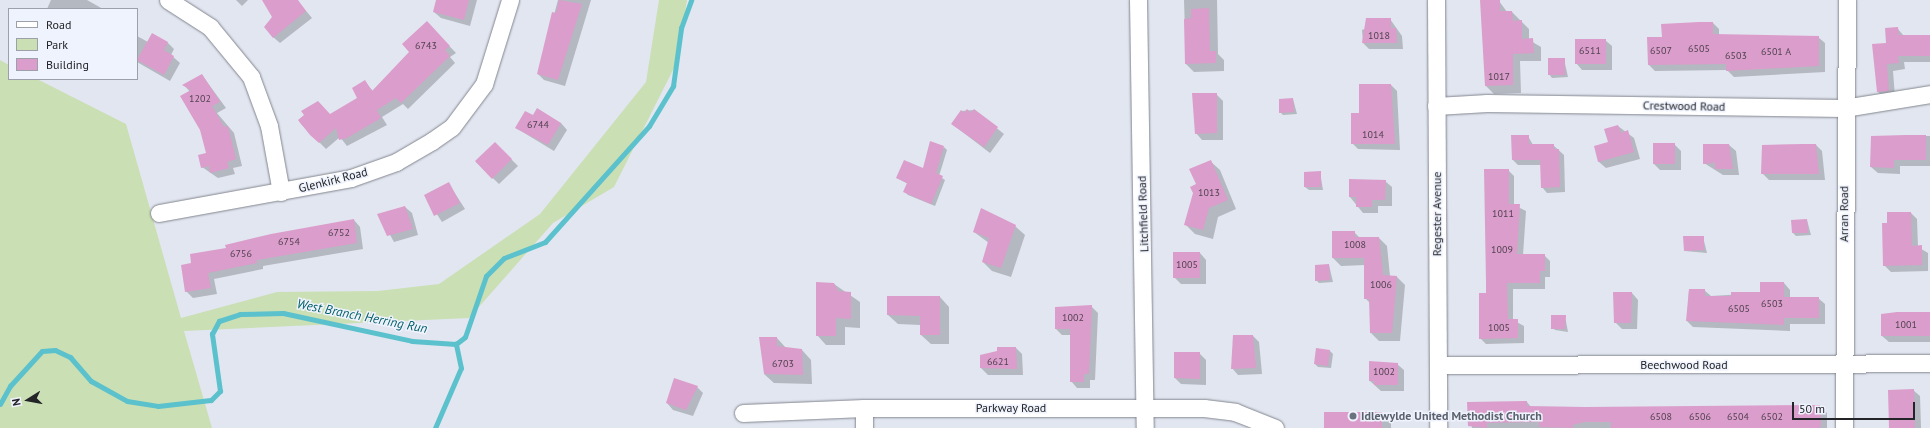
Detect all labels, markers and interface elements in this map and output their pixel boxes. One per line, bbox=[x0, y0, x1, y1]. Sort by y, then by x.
legend bbox=[8, 8, 138, 80]
text: Road bbox=[46, 17, 71, 32]
house number: 1018 bbox=[1368, 30, 1390, 42]
text: Park bbox=[46, 37, 68, 52]
house number: 6743 bbox=[415, 40, 437, 52]
house number: 6505 bbox=[1688, 43, 1710, 55]
house number: 6511 bbox=[1579, 45, 1601, 57]
house number: 6507 bbox=[1650, 45, 1672, 57]
house number: 6501 A bbox=[1761, 46, 1791, 58]
house number: 6503 bbox=[1725, 50, 1747, 62]
text: Building bbox=[46, 57, 89, 72]
house number: 1017 bbox=[1488, 71, 1510, 83]
house number: 1202 bbox=[189, 93, 211, 105]
street label: Crestwood Road bbox=[1643, 98, 1725, 114]
house number: 6744 bbox=[527, 119, 549, 131]
house number: 1014 bbox=[1362, 129, 1384, 141]
street label: Glenkirk Road bbox=[297, 164, 369, 196]
street label: Regester Avenue bbox=[1430, 172, 1444, 256]
street label: Litchfield Road bbox=[1134, 176, 1152, 252]
street label: Arran Road bbox=[1837, 186, 1851, 242]
house number: 1013 bbox=[1198, 187, 1220, 199]
house number: 1011 bbox=[1492, 208, 1514, 220]
house number: 6752 bbox=[328, 227, 350, 239]
house number: 6754 bbox=[278, 236, 300, 248]
house number: 1008 bbox=[1344, 239, 1366, 251]
house number: 1009 bbox=[1491, 244, 1513, 256]
house number: 6756 bbox=[230, 248, 252, 260]
house number: 1005 bbox=[1176, 259, 1198, 271]
house number: 1006 bbox=[1370, 279, 1392, 291]
water label: West Branch Herring Run bbox=[295, 297, 429, 337]
house number: 6503 bbox=[1761, 298, 1783, 310]
house number: 6505 bbox=[1728, 303, 1750, 315]
house number: 1002 bbox=[1062, 312, 1084, 324]
house number: 1001 bbox=[1895, 319, 1917, 331]
house number: 1005 bbox=[1488, 322, 1510, 334]
house number: 6621 bbox=[987, 356, 1009, 368]
house number: 6703 bbox=[772, 358, 794, 370]
street label: Beechwood Road bbox=[1640, 358, 1728, 372]
house number: 1002 bbox=[1373, 366, 1395, 378]
north arrow bbox=[8, 380, 48, 420]
scale bar bbox=[1794, 394, 1917, 420]
text: N bbox=[9, 397, 24, 407]
street label: Parkway Road bbox=[975, 401, 1047, 415]
text: 50 m bbox=[1799, 401, 1825, 416]
place label: Idlewylde United Methodist Church bbox=[1361, 409, 1542, 423]
marker: Idlewylde United Methodist Church bbox=[1348, 411, 1358, 421]
house number: 6508 bbox=[1650, 411, 1672, 423]
house number: 6506 bbox=[1689, 411, 1711, 423]
house number: 6504 bbox=[1727, 411, 1749, 423]
house number: 6502 bbox=[1761, 411, 1783, 423]

